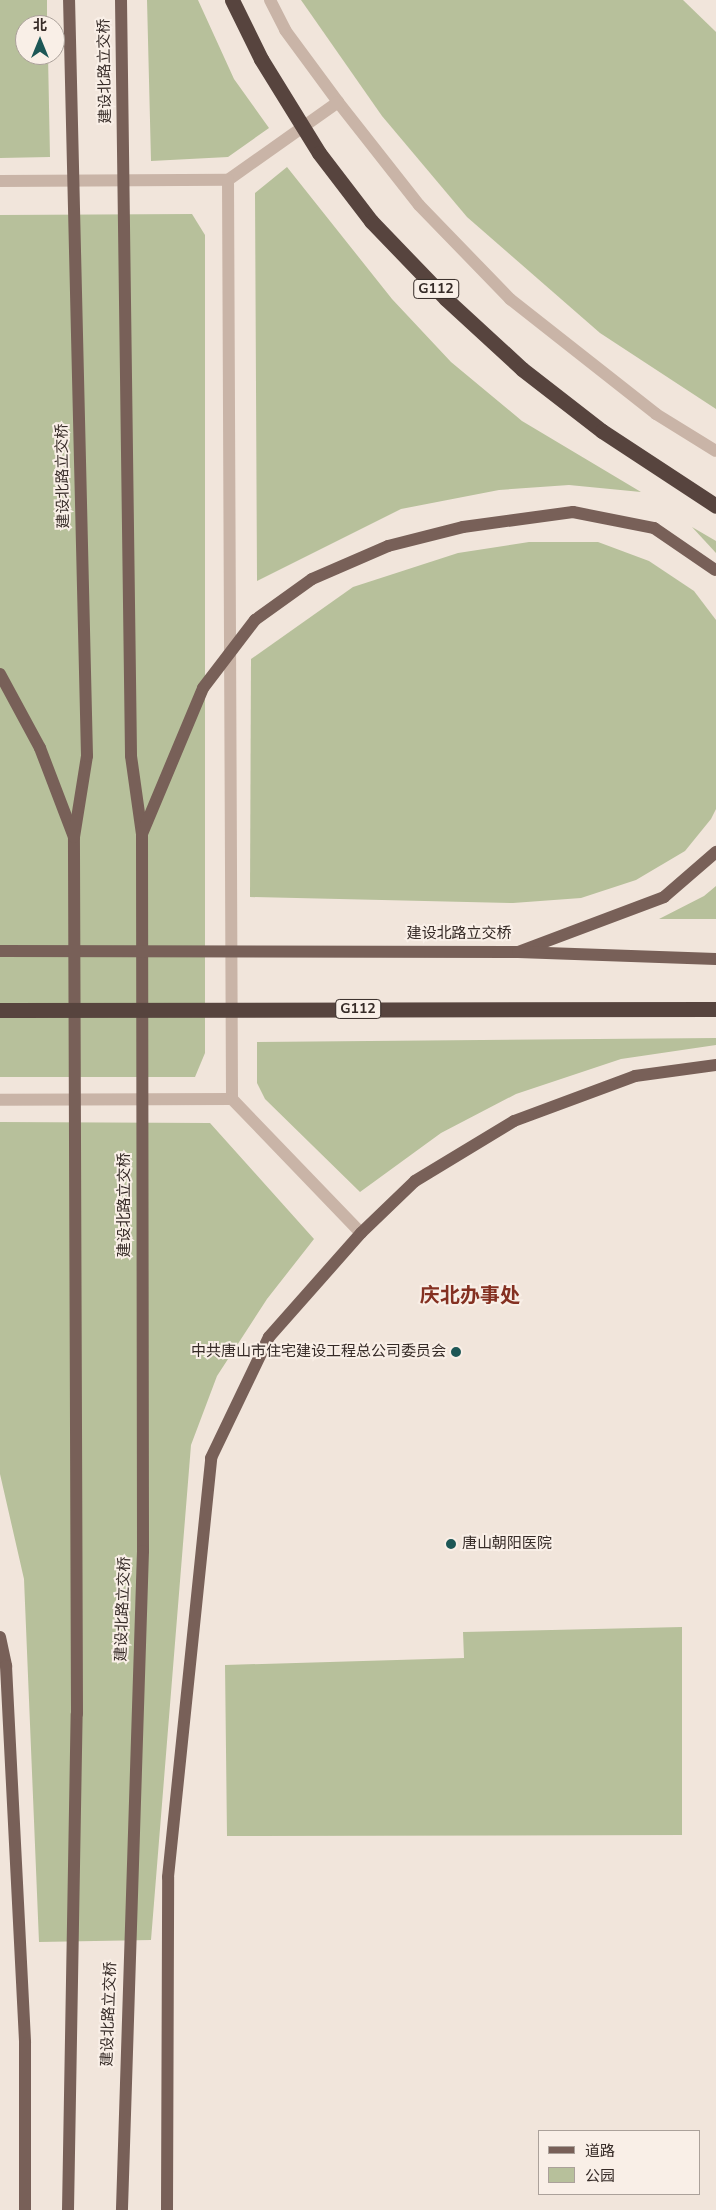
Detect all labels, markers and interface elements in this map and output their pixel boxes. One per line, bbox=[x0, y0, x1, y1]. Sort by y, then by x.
north arrow bbox=[15, 15, 65, 65]
text: 北 bbox=[33, 16, 47, 35]
street label: 建设北路立交桥 bbox=[95, 18, 115, 124]
road number: G112 bbox=[412, 278, 460, 300]
street label: 建设北路立交桥 bbox=[53, 423, 73, 529]
street label: 建设北路立交桥 bbox=[407, 925, 511, 943]
road number: G112 bbox=[334, 998, 382, 1021]
street label: 建设北路立交桥 bbox=[116, 1153, 134, 1257]
district label: 庆北办事处 bbox=[420, 1283, 520, 1307]
place label: 中共唐山市住宅建设工程总公司委员会 bbox=[191, 1343, 446, 1361]
marker: 中共唐山市住宅建设工程总公司委员会 bbox=[450, 1346, 462, 1358]
place label: 唐山朝阳医院 bbox=[462, 1535, 552, 1553]
marker: 唐山朝阳医院 bbox=[444, 1537, 458, 1551]
street label: 建设北路立交桥 bbox=[112, 1556, 134, 1662]
street label: 建设北路立交桥 bbox=[98, 1961, 120, 2067]
legend bbox=[538, 2130, 701, 2195]
text: 道路 bbox=[585, 2141, 615, 2161]
text: 公园 bbox=[585, 2166, 615, 2186]

